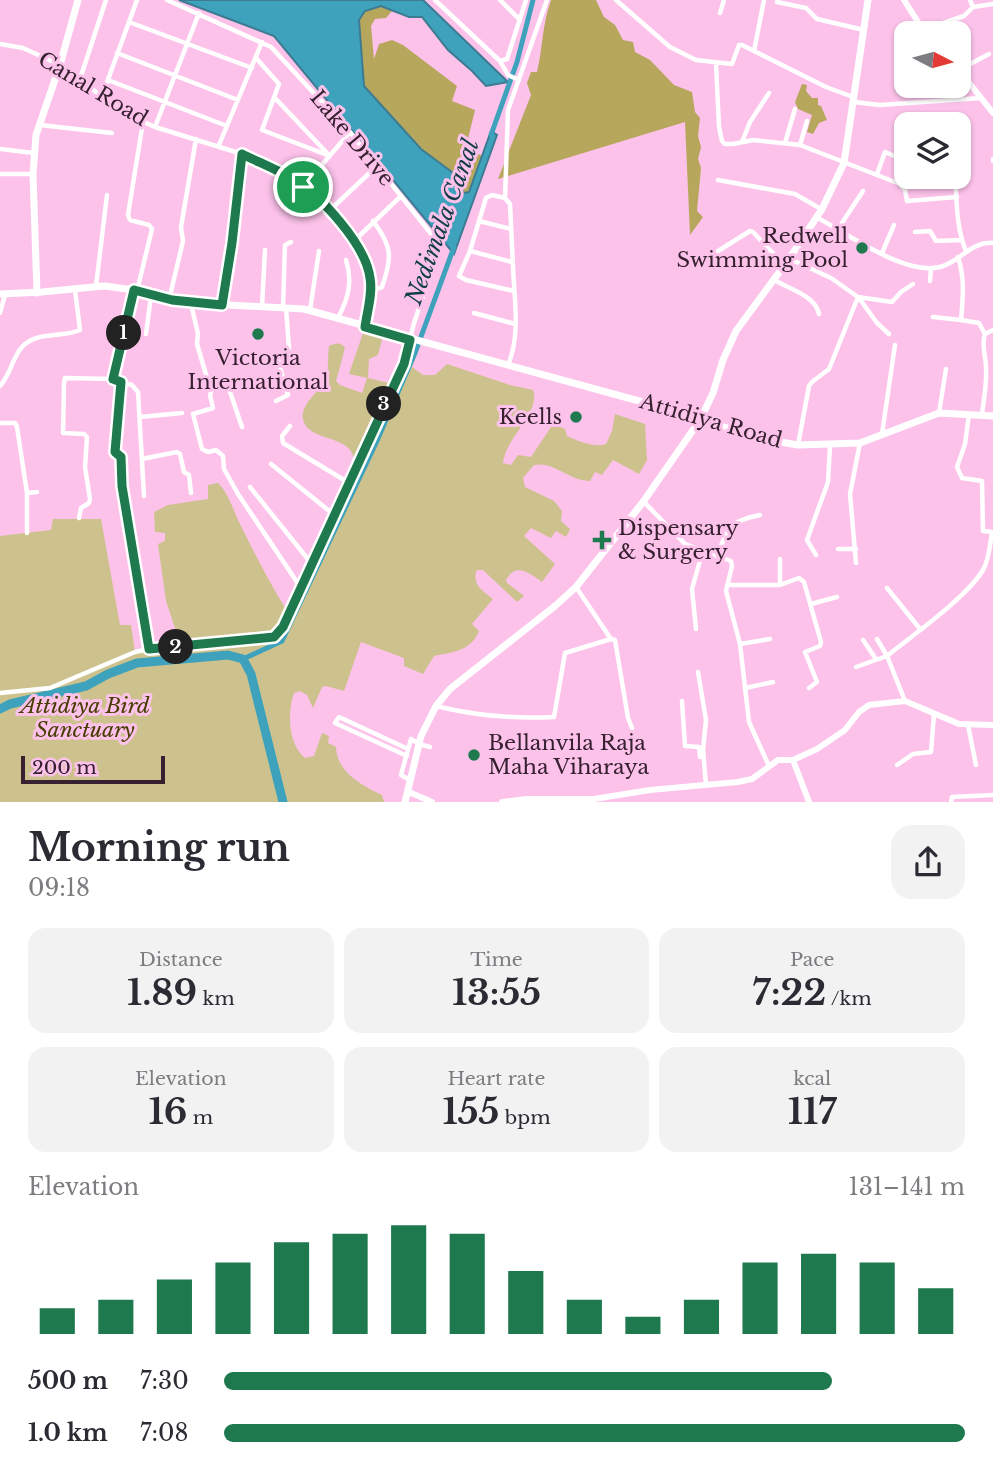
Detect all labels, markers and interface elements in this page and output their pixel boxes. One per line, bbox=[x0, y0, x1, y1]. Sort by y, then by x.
north arrow bbox=[894, 21, 971, 98]
map controls bbox=[894, 21, 971, 189]
street label: Canal Road bbox=[33, 46, 153, 132]
street label: Lake Drive bbox=[304, 85, 400, 191]
button: layers bbox=[894, 112, 971, 189]
water label: Nedimala Canal bbox=[399, 135, 485, 310]
pin bbox=[273, 157, 333, 217]
icon: arrive bbox=[284, 168, 322, 206]
place label: Redwell Swimming Pool bbox=[677, 223, 848, 273]
marker: Redwell Swimming Pool bbox=[854, 240, 870, 256]
pin: 1 bbox=[106, 316, 142, 350]
text: 1 bbox=[119, 321, 128, 344]
marker: Victoria International bbox=[250, 326, 266, 342]
place label: Victoria International bbox=[187, 345, 329, 395]
pin: 3 bbox=[366, 386, 402, 422]
street label: Attidiya Road bbox=[636, 388, 785, 454]
text: 3 bbox=[377, 392, 390, 415]
place label: Keells bbox=[499, 404, 562, 430]
marker: Keells bbox=[568, 409, 584, 425]
place label: Dispensary & Surgery bbox=[618, 515, 739, 565]
marker: Dispensary & Surgery bbox=[592, 530, 612, 550]
pin: 2 bbox=[158, 630, 194, 664]
text: 2 bbox=[169, 635, 182, 658]
park label: Attidiya Bird Sanctuary bbox=[17, 693, 150, 743]
place label: Bellanvila Raja Maha Viharaya bbox=[488, 730, 649, 780]
marker: Bellanvila Raja Maha Viharaya bbox=[466, 747, 482, 763]
scale bar bbox=[21, 753, 164, 785]
text: 200 m bbox=[32, 756, 97, 779]
text: Morning run bbox=[28, 824, 290, 871]
button: share bbox=[891, 825, 965, 899]
text: 09:18 bbox=[28, 874, 90, 902]
text: Distance bbox=[139, 948, 223, 971]
text: Time bbox=[470, 948, 523, 971]
text: Pace bbox=[790, 948, 834, 971]
text: 1.89 bbox=[127, 971, 197, 1014]
text: 13:55 bbox=[452, 971, 541, 1014]
text: 7:22 bbox=[753, 971, 826, 1014]
text: km bbox=[197, 987, 235, 1010]
text: /km bbox=[826, 987, 872, 1010]
text: Elevation bbox=[135, 1067, 227, 1090]
text: Heart rate bbox=[448, 1067, 545, 1090]
text: kcal bbox=[793, 1067, 831, 1090]
text: 16 bbox=[148, 1090, 187, 1133]
text: 155 bbox=[442, 1090, 499, 1133]
text: 117 bbox=[788, 1090, 836, 1133]
text: m bbox=[187, 1106, 213, 1129]
text: bpm bbox=[499, 1106, 551, 1129]
text: Elevation bbox=[28, 1173, 139, 1201]
text: 131–141 m bbox=[848, 1173, 965, 1201]
text: 500 m bbox=[28, 1367, 108, 1395]
text: 7:30 bbox=[140, 1367, 189, 1395]
text: 1.0 km bbox=[28, 1419, 108, 1447]
text: 7:08 bbox=[140, 1419, 188, 1447]

